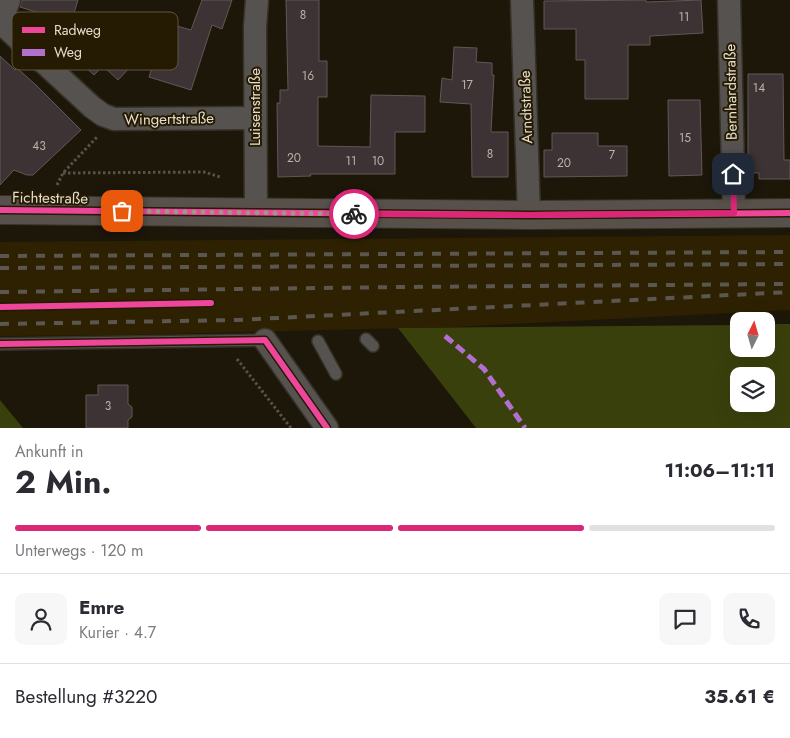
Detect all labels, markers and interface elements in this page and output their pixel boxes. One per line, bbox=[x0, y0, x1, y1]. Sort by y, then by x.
house number: 8 bbox=[300, 6, 306, 24]
house number: 11 bbox=[679, 8, 689, 26]
legend bbox=[12, 12, 178, 70]
text: Radweg bbox=[54, 20, 101, 40]
text: Weg bbox=[54, 42, 82, 62]
street label: Bernhardstraße bbox=[719, 43, 743, 140]
house number: 16 bbox=[302, 67, 314, 85]
street label: Luisenstraße bbox=[244, 68, 266, 146]
street label: Arndtstraße bbox=[514, 70, 538, 144]
house number: 17 bbox=[461, 76, 474, 94]
house number: 14 bbox=[753, 79, 765, 97]
street label: Wingertstraße bbox=[124, 107, 214, 131]
house number: 15 bbox=[679, 129, 691, 147]
house number: 43 bbox=[32, 137, 46, 155]
house number: 8 bbox=[487, 145, 493, 163]
house number: 7 bbox=[609, 146, 616, 164]
house number: 20 bbox=[287, 149, 301, 167]
house number: 11 bbox=[346, 152, 356, 170]
house number: 10 bbox=[372, 152, 384, 170]
pin bbox=[712, 153, 754, 195]
house number: 20 bbox=[557, 154, 571, 172]
icon: home bbox=[719, 160, 747, 188]
street label: Fichtestraße bbox=[12, 186, 88, 210]
courier bbox=[329, 189, 379, 239]
pin bbox=[101, 190, 143, 232]
icon: bag bbox=[108, 197, 136, 225]
icon: bike bbox=[340, 200, 368, 228]
north arrow bbox=[730, 312, 775, 358]
map controls bbox=[730, 312, 775, 412]
button: layers bbox=[730, 367, 775, 412]
house number: 3 bbox=[105, 397, 112, 415]
text: Ankunft in bbox=[15, 440, 83, 463]
text: 11:06–11:11 bbox=[665, 457, 775, 484]
text: 2 Min. bbox=[15, 459, 112, 505]
text: Unterwegs · 120 m bbox=[15, 539, 144, 562]
button: person bbox=[15, 593, 67, 645]
button: chat bbox=[659, 593, 711, 645]
button: phone bbox=[723, 593, 775, 645]
text: Emre bbox=[79, 594, 124, 621]
text: Kurier · 4.7 bbox=[79, 621, 156, 644]
text: Bestellung #3220 bbox=[15, 683, 158, 710]
text: 35.61 € bbox=[704, 683, 775, 710]

